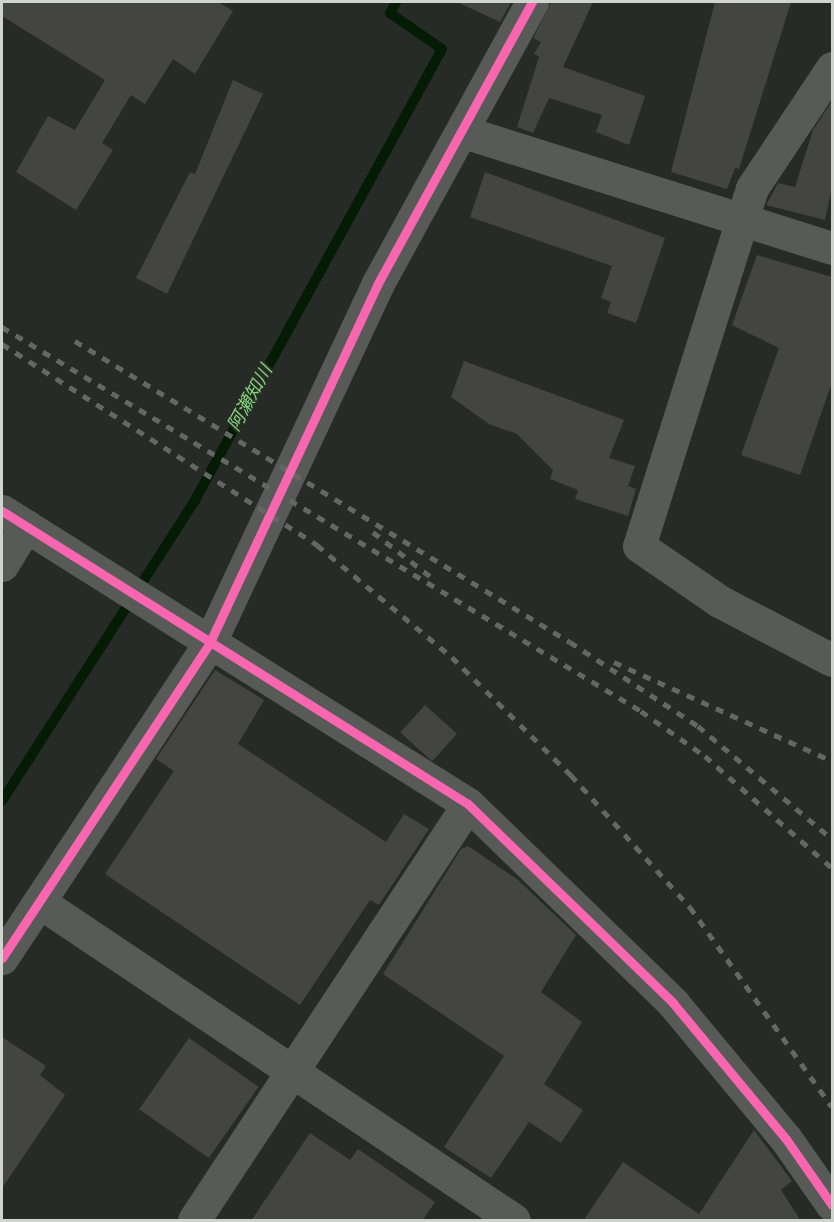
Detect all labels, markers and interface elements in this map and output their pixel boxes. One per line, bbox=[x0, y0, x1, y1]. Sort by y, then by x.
water label: 阿瀬知川 bbox=[223, 361, 277, 435]

